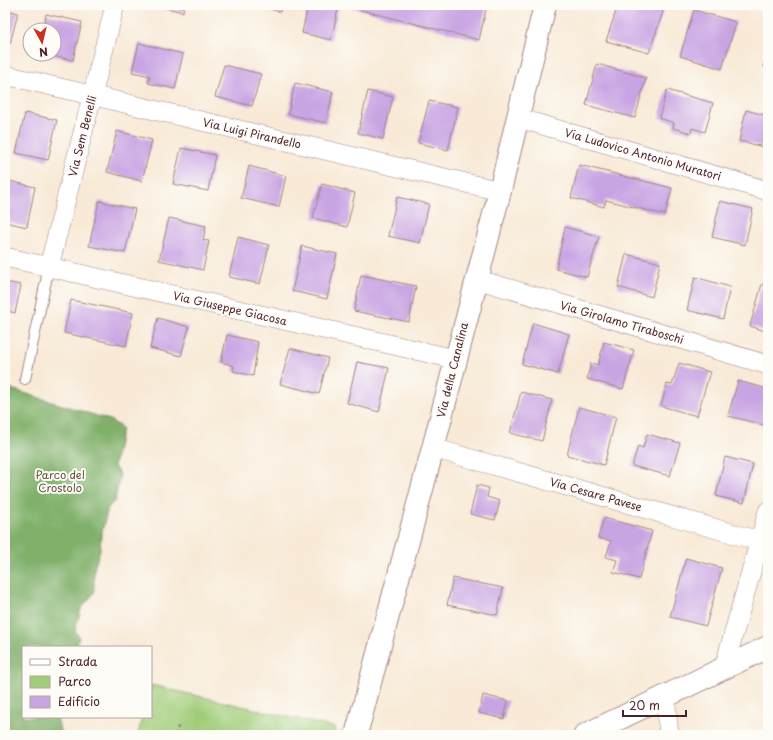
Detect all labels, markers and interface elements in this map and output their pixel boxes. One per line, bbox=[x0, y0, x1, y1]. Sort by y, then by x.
north arrow bbox=[22, 22, 62, 62]
text: N bbox=[38, 43, 49, 61]
street label: Via Sem Benelli bbox=[64, 94, 100, 178]
street label: Via Luigi Pirandello bbox=[201, 113, 303, 153]
street label: Via Ludovico Antonio Muratori bbox=[563, 123, 723, 185]
street label: Via Giuseppe Giacosa bbox=[171, 287, 289, 329]
street label: Via Girolamo Tiraboschi bbox=[558, 296, 686, 348]
street label: Via della Canalina bbox=[432, 320, 472, 420]
park label: Parco del Crostolo bbox=[35, 466, 85, 496]
street label: Via Cesare Pavese bbox=[548, 473, 644, 515]
legend bbox=[22, 646, 152, 718]
text: Strada bbox=[58, 652, 98, 670]
text: Parco bbox=[58, 672, 92, 690]
text: Edificio bbox=[58, 692, 100, 710]
scale bar bbox=[623, 692, 686, 718]
text: 20 m bbox=[629, 696, 660, 714]

